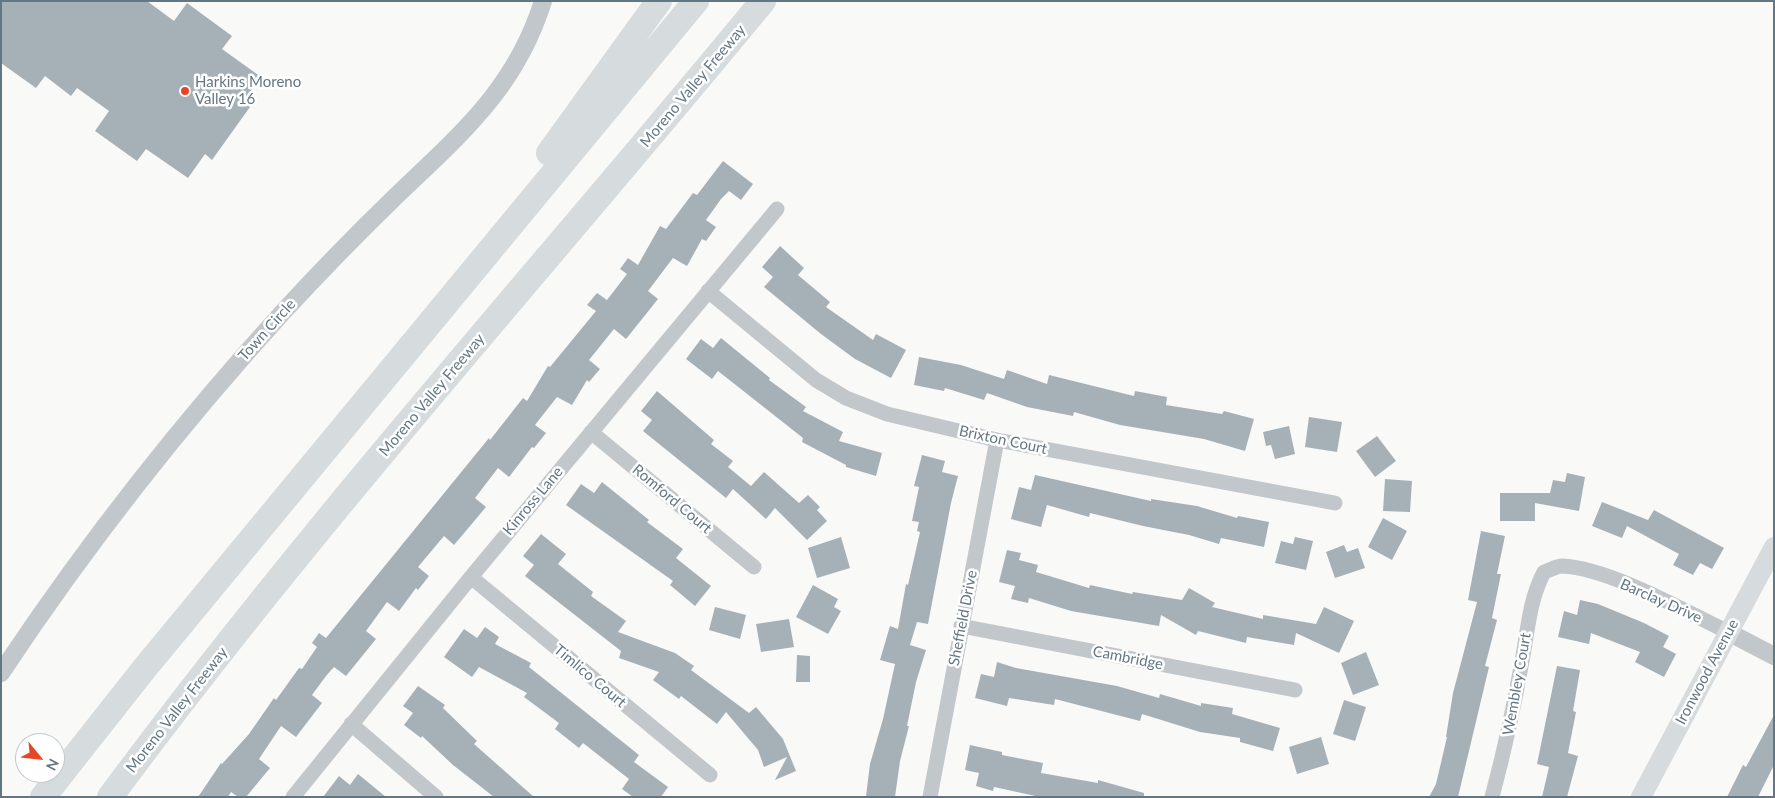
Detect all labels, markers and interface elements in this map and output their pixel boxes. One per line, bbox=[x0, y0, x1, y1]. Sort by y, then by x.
street label: Moreno Valley Freeway bbox=[637, 21, 749, 151]
place label: Harkins Moreno Valley 16 bbox=[195, 73, 301, 108]
marker: Harkins Moreno Valley 16 bbox=[179, 85, 191, 97]
street label: Town Circle bbox=[235, 295, 299, 365]
street label: Moreno Valley Freeway bbox=[376, 330, 488, 460]
street label: Brixton Court bbox=[957, 422, 1049, 458]
street label: Romford Court bbox=[629, 461, 715, 537]
street label: Kinross Lane bbox=[499, 463, 567, 539]
street label: Sheffield Drive bbox=[945, 569, 981, 667]
street label: Barclay Drive bbox=[1617, 575, 1705, 627]
street label: Ironwood Avenue bbox=[1672, 616, 1742, 728]
street label: Wembley Court bbox=[1499, 631, 1535, 737]
street label: Timlico Court bbox=[550, 641, 630, 711]
street label: Cambridge bbox=[1091, 642, 1165, 674]
street label: Moreno Valley Freeway bbox=[122, 644, 232, 776]
north arrow bbox=[15, 733, 65, 783]
text: N bbox=[43, 756, 63, 774]

